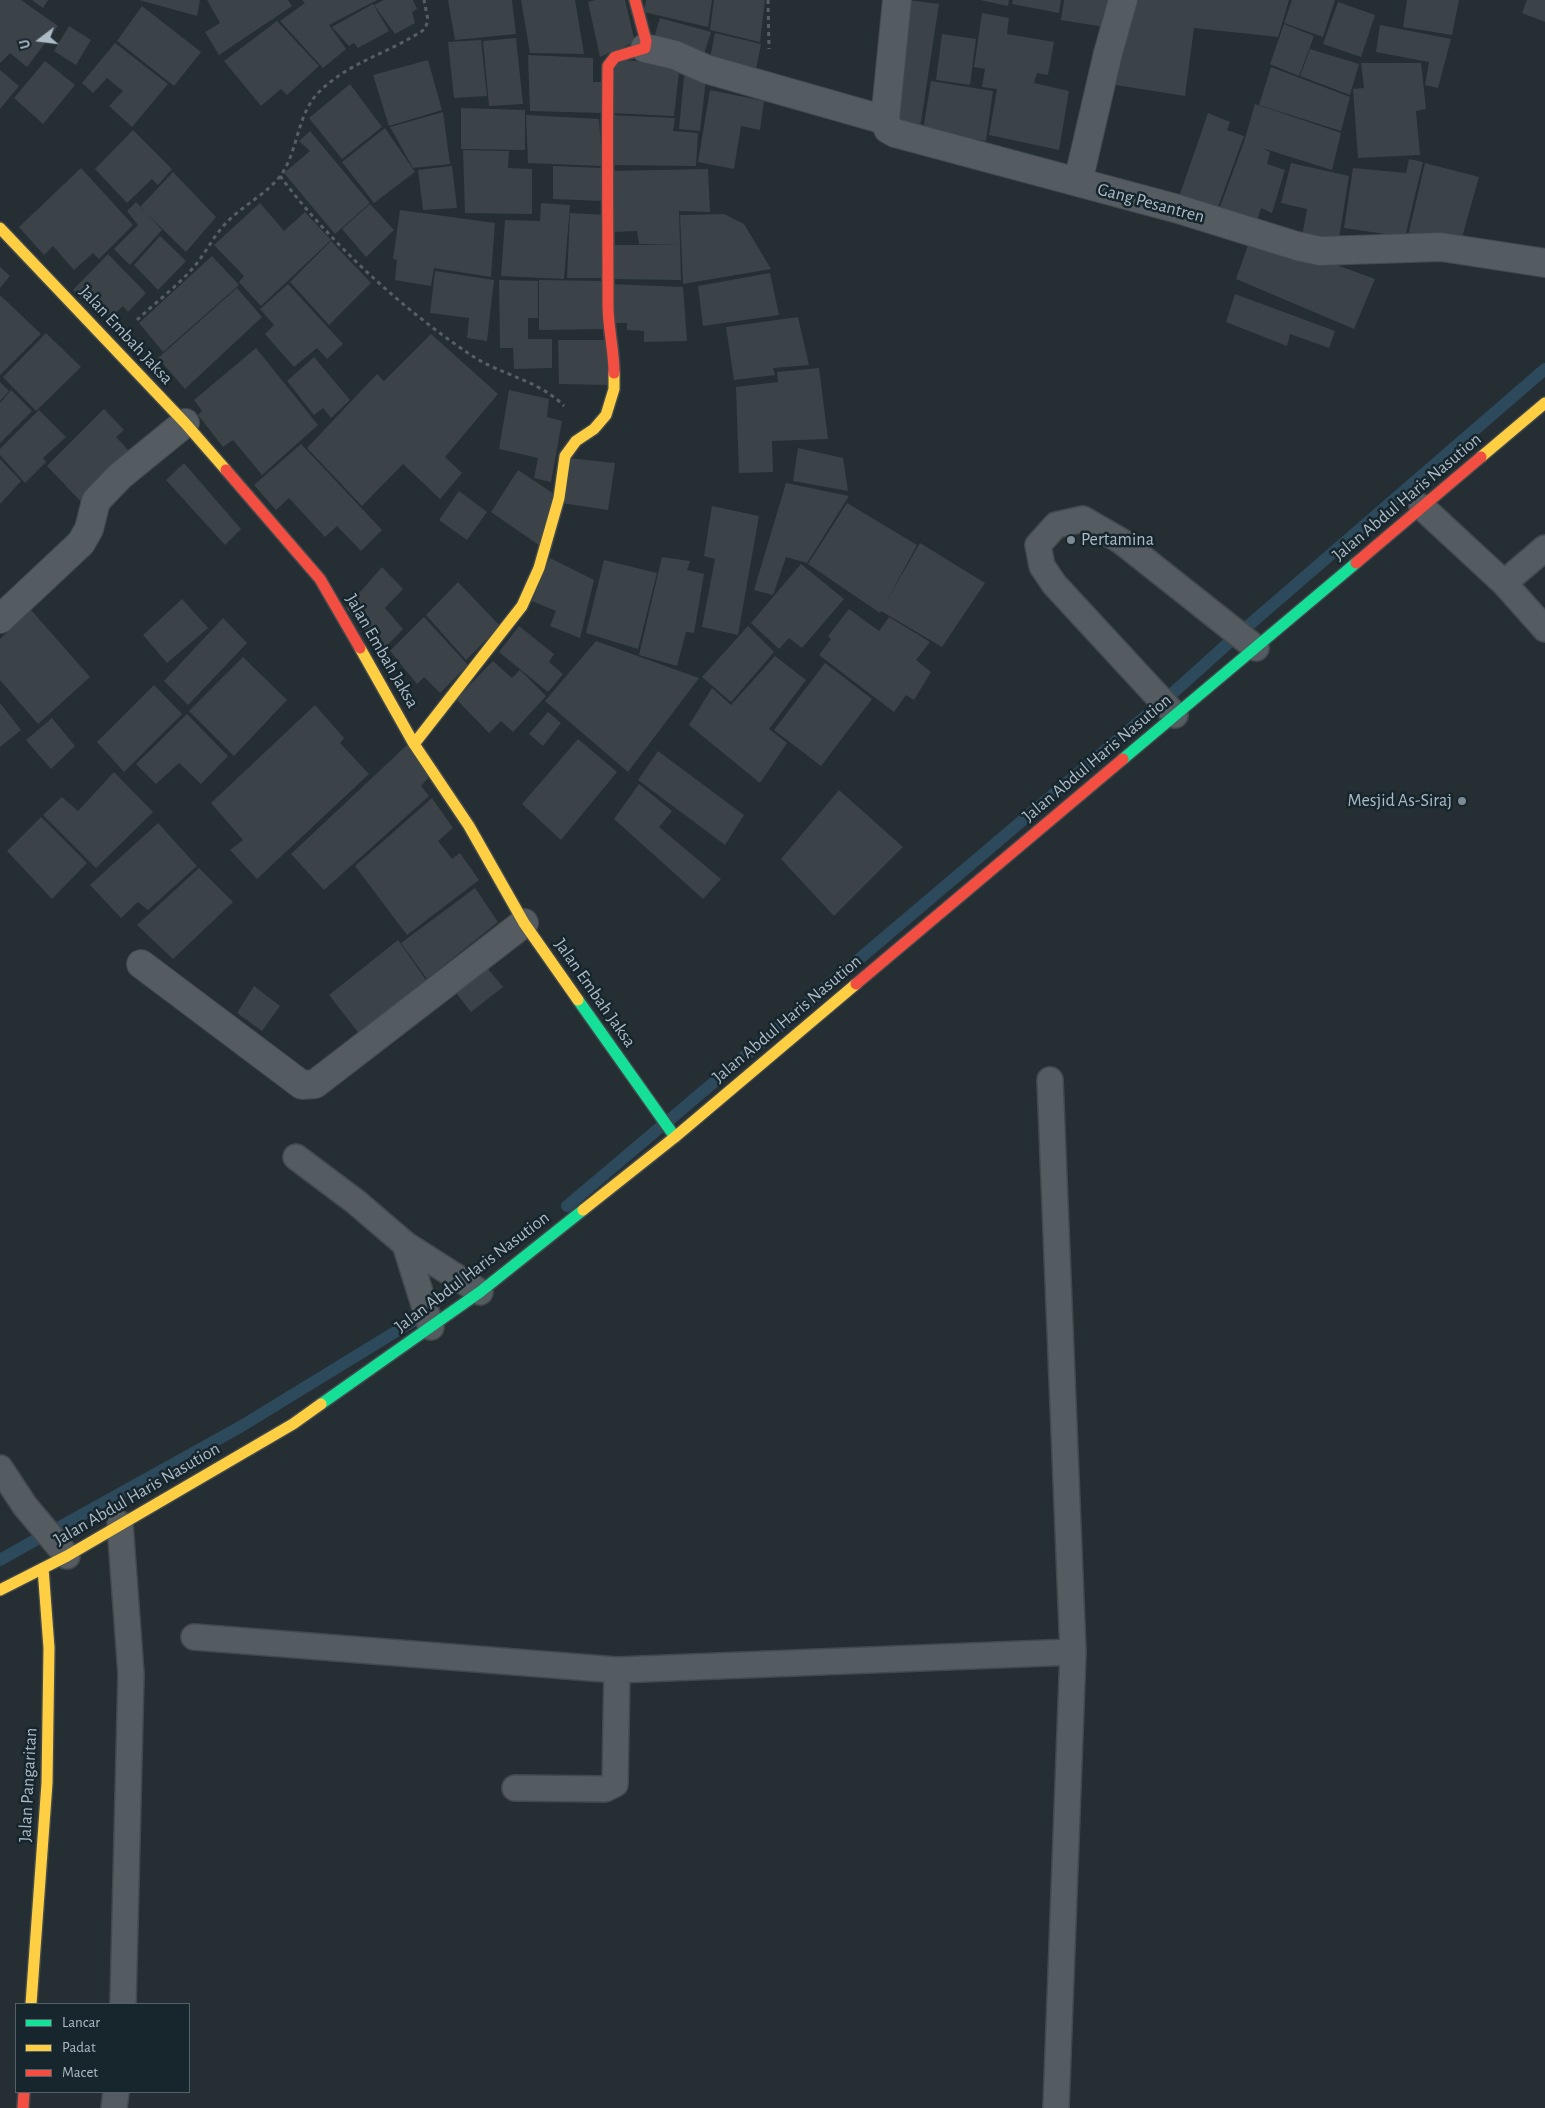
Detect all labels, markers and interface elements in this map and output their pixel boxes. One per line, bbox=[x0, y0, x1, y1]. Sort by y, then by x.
north arrow bbox=[15, 15, 65, 65]
text: U bbox=[18, 38, 33, 50]
street label: Gang Pesantren bbox=[1095, 178, 1207, 228]
street label: Jalan Embah Jaksa bbox=[74, 281, 178, 389]
street label: Jalan Abdul Haris Nasution bbox=[1328, 428, 1486, 566]
place label: Pertamina bbox=[1081, 529, 1154, 551]
marker: Pertamina bbox=[1065, 534, 1077, 546]
street label: Jalan Embah Jaksa bbox=[341, 590, 423, 712]
street label: Jalan Abdul Haris Nasution bbox=[1018, 689, 1176, 827]
place label: Mesjid As-Siraj bbox=[1348, 790, 1452, 812]
marker: Mesjid As-Siraj bbox=[1456, 795, 1468, 807]
street label: Jalan Embah Jaksa bbox=[549, 934, 641, 1052]
street label: Jalan Abdul Haris Nasution bbox=[708, 950, 866, 1088]
street label: Jalan Abdul Haris Nasution bbox=[390, 1207, 554, 1337]
street label: Jalan Abdul Haris Nasution bbox=[50, 1438, 224, 1550]
street label: Jalan Pangaritan bbox=[14, 1727, 42, 1843]
legend bbox=[15, 2003, 190, 2093]
text: Lancar bbox=[62, 2015, 100, 2030]
text: Padat bbox=[62, 2040, 96, 2055]
text: Macet bbox=[62, 2065, 98, 2080]

